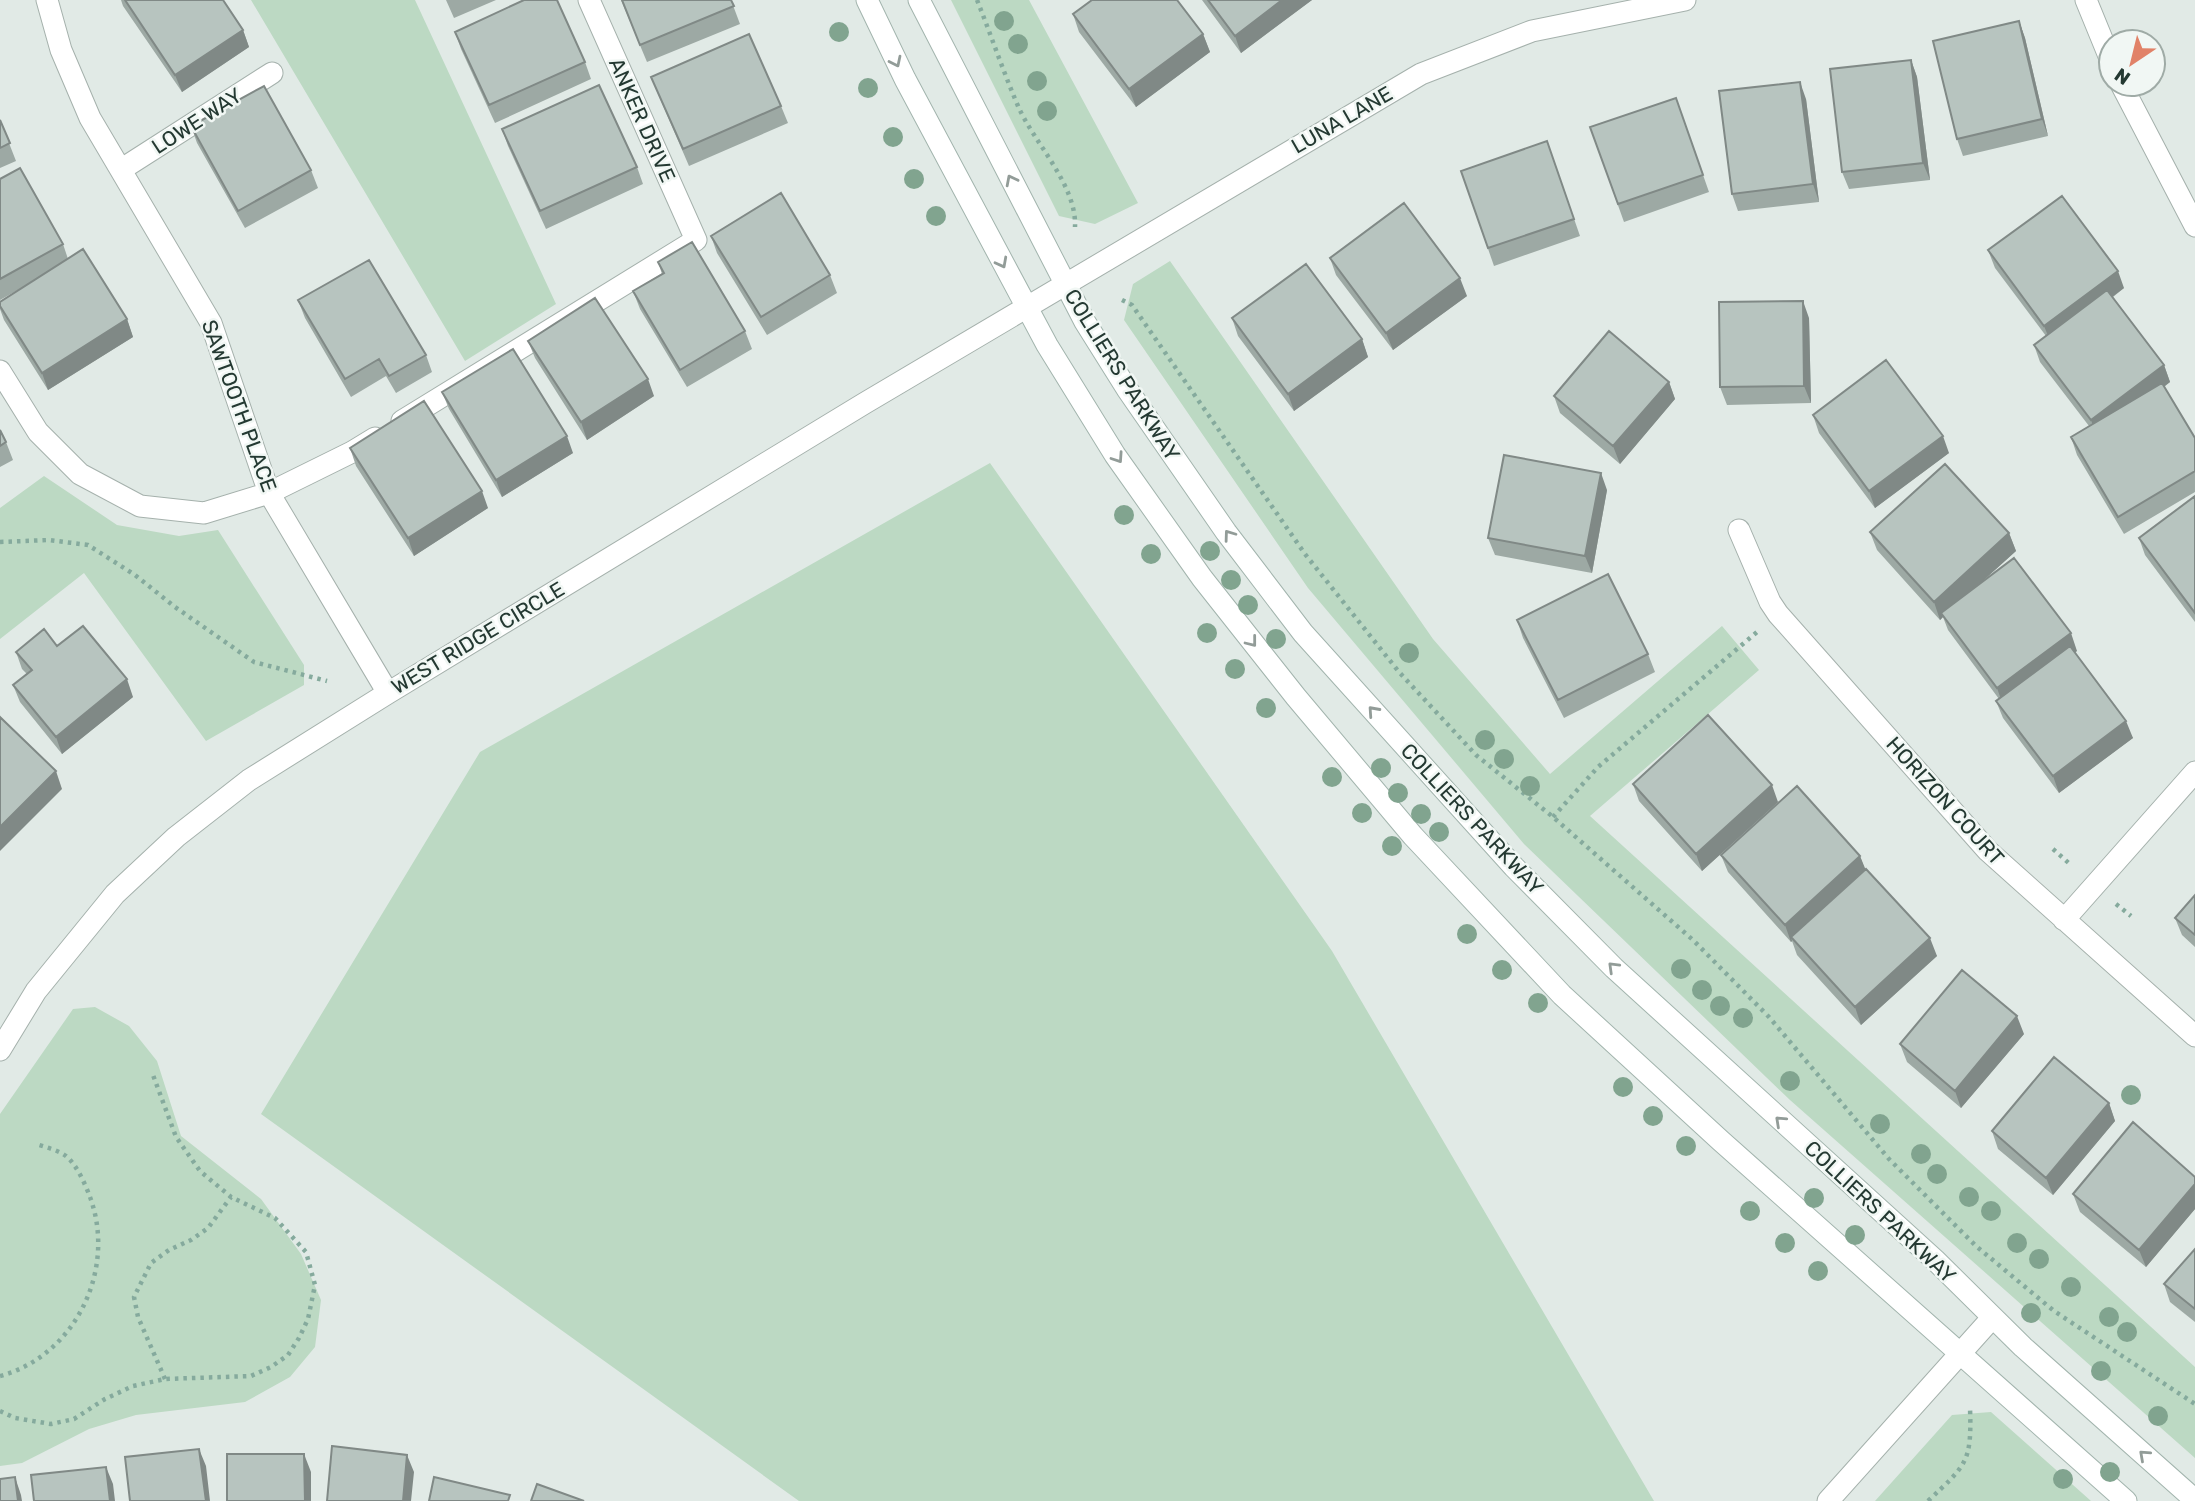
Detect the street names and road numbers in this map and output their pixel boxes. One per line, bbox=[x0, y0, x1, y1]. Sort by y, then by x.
street label: ANKER DRIVE bbox=[604, 54, 681, 186]
street label: LUNA LANE bbox=[1287, 81, 1397, 159]
street label: LOWE WAY bbox=[147, 82, 246, 159]
street label: COLLIERS PARKWAY bbox=[1059, 284, 1185, 465]
street label: SAWTOOTH PLACE bbox=[197, 316, 282, 495]
street label: WEST RIDGE CIRCLE bbox=[387, 576, 569, 699]
street label: HORIZON COURT bbox=[1881, 731, 2009, 870]
street label: COLLIERS PARKWAY bbox=[1396, 738, 1549, 900]
street label: COLLIERS PARKWAY bbox=[1799, 1135, 1961, 1288]

